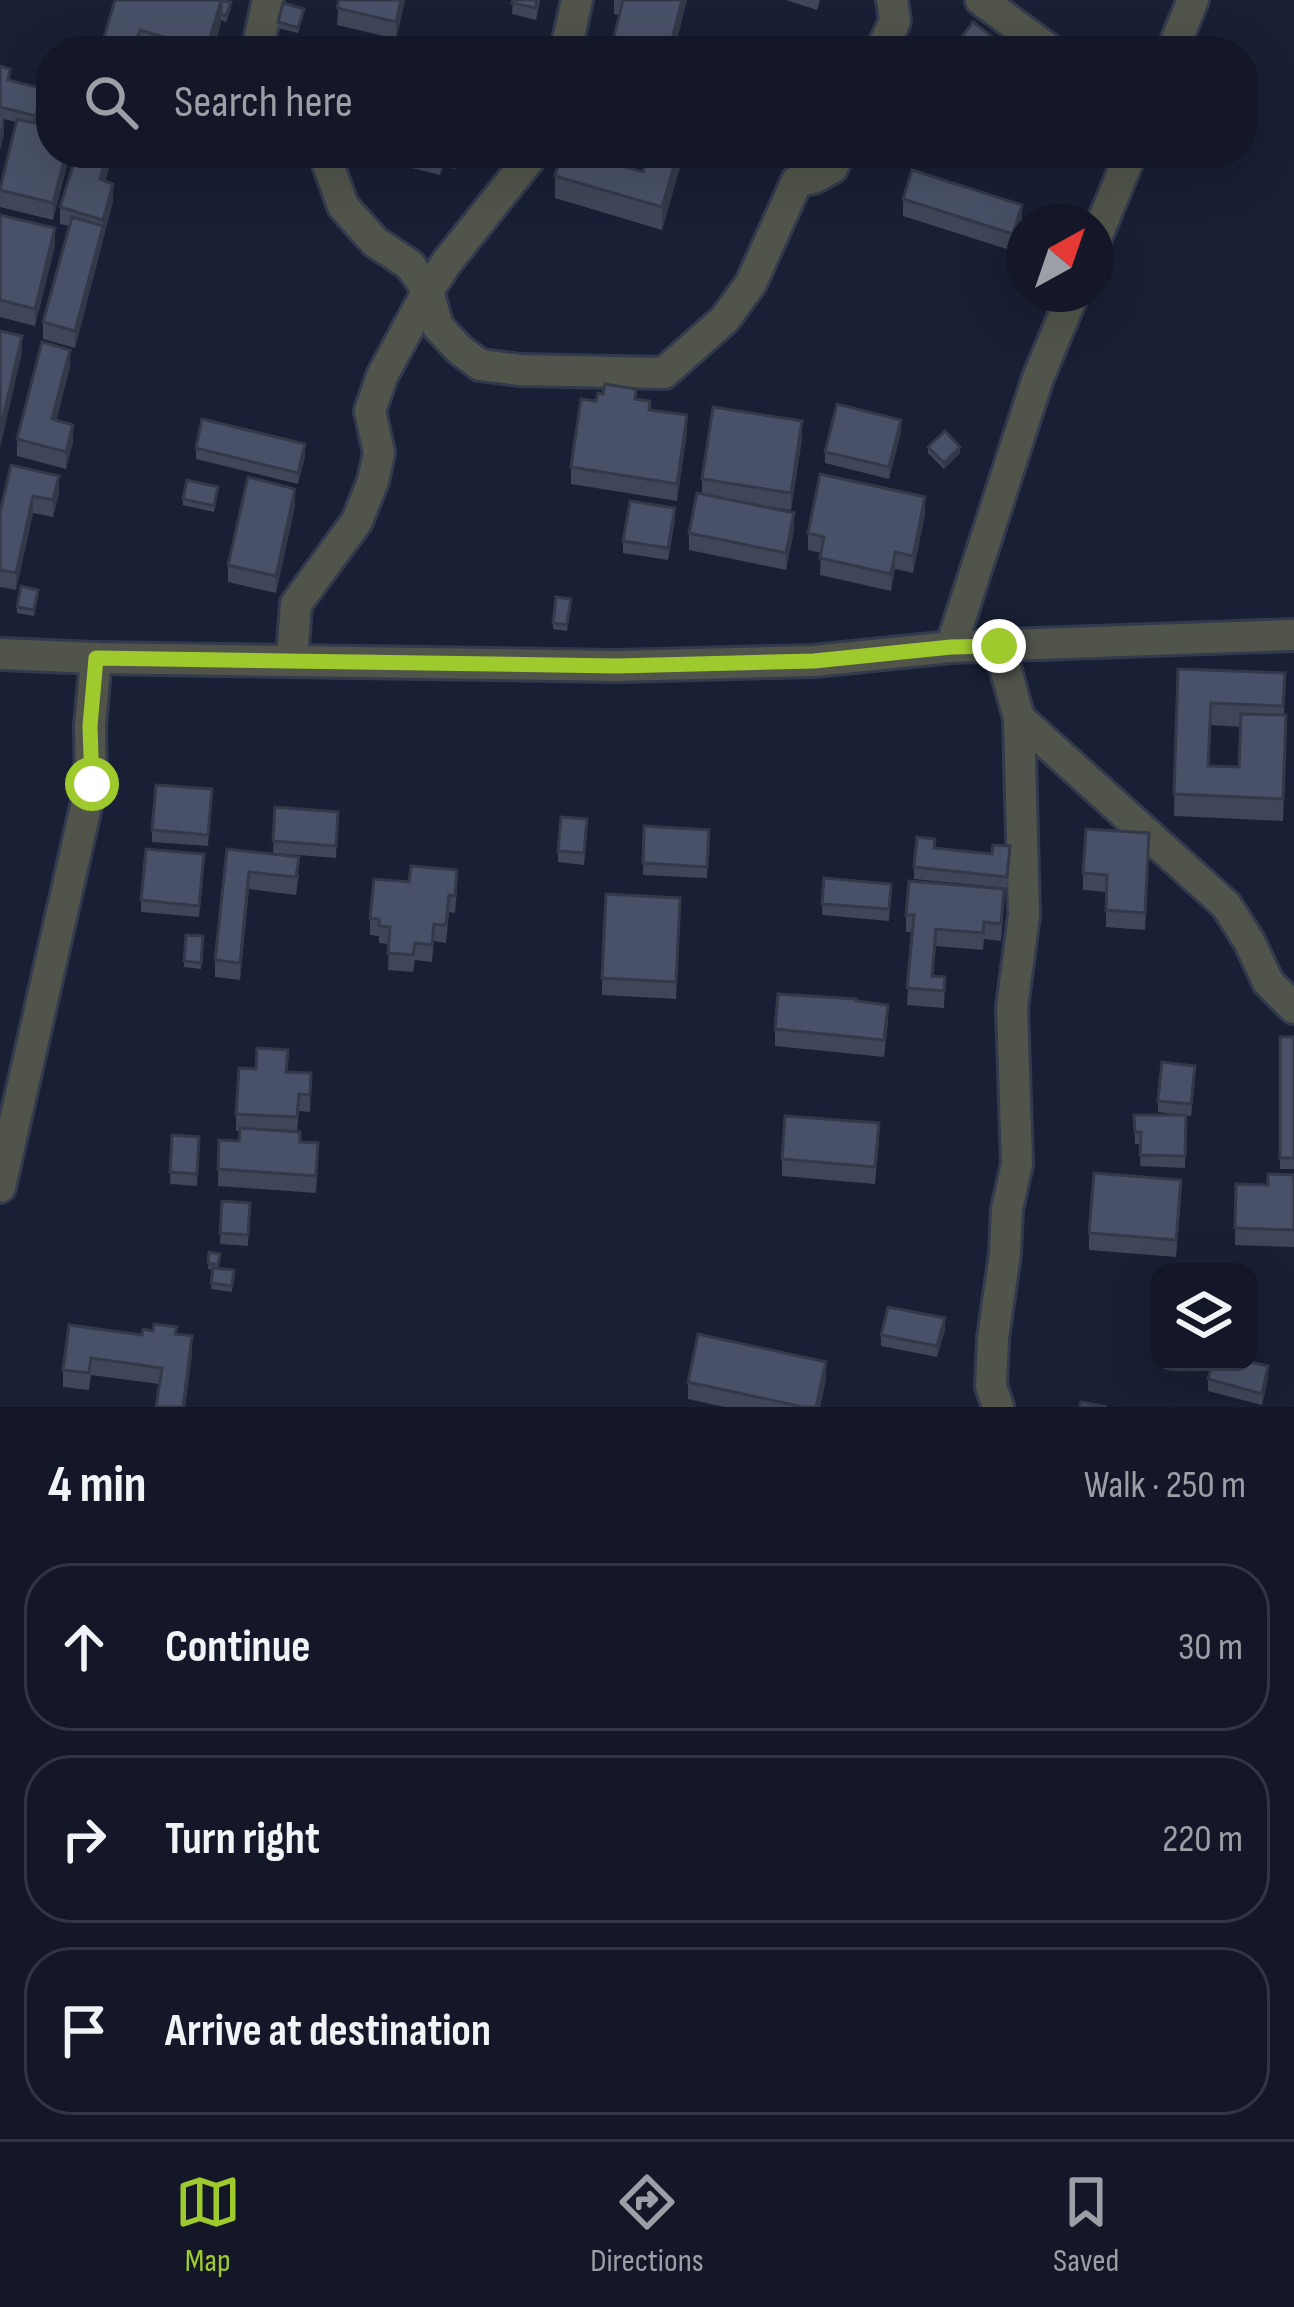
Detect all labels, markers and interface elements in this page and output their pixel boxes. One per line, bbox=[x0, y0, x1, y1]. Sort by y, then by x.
search box bbox=[36, 36, 1258, 168]
icon: search bbox=[78, 69, 144, 135]
text: Search here bbox=[174, 75, 353, 130]
north arrow bbox=[1006, 204, 1114, 312]
route end bbox=[972, 619, 1026, 673]
route start bbox=[65, 757, 119, 811]
map controls bbox=[1150, 1263, 1258, 1371]
button: layers bbox=[1150, 1263, 1258, 1371]
text: 4 min bbox=[48, 1455, 147, 1516]
text: Walk · 250 m bbox=[1084, 1462, 1246, 1509]
icon: ahead bbox=[51, 1614, 117, 1680]
text: Continue bbox=[165, 1620, 311, 1675]
text: 30 m bbox=[1178, 1624, 1243, 1671]
icon: right bbox=[51, 1806, 117, 1872]
text: Turn right bbox=[165, 1812, 320, 1867]
text: 220 m bbox=[1162, 1816, 1243, 1863]
icon: arrive bbox=[51, 1998, 117, 2064]
text: Arrive at destination bbox=[165, 2004, 491, 2059]
tab: Map bbox=[175, 2169, 241, 2281]
tab: Directions bbox=[590, 2169, 704, 2281]
tab: Saved bbox=[1053, 2169, 1119, 2281]

